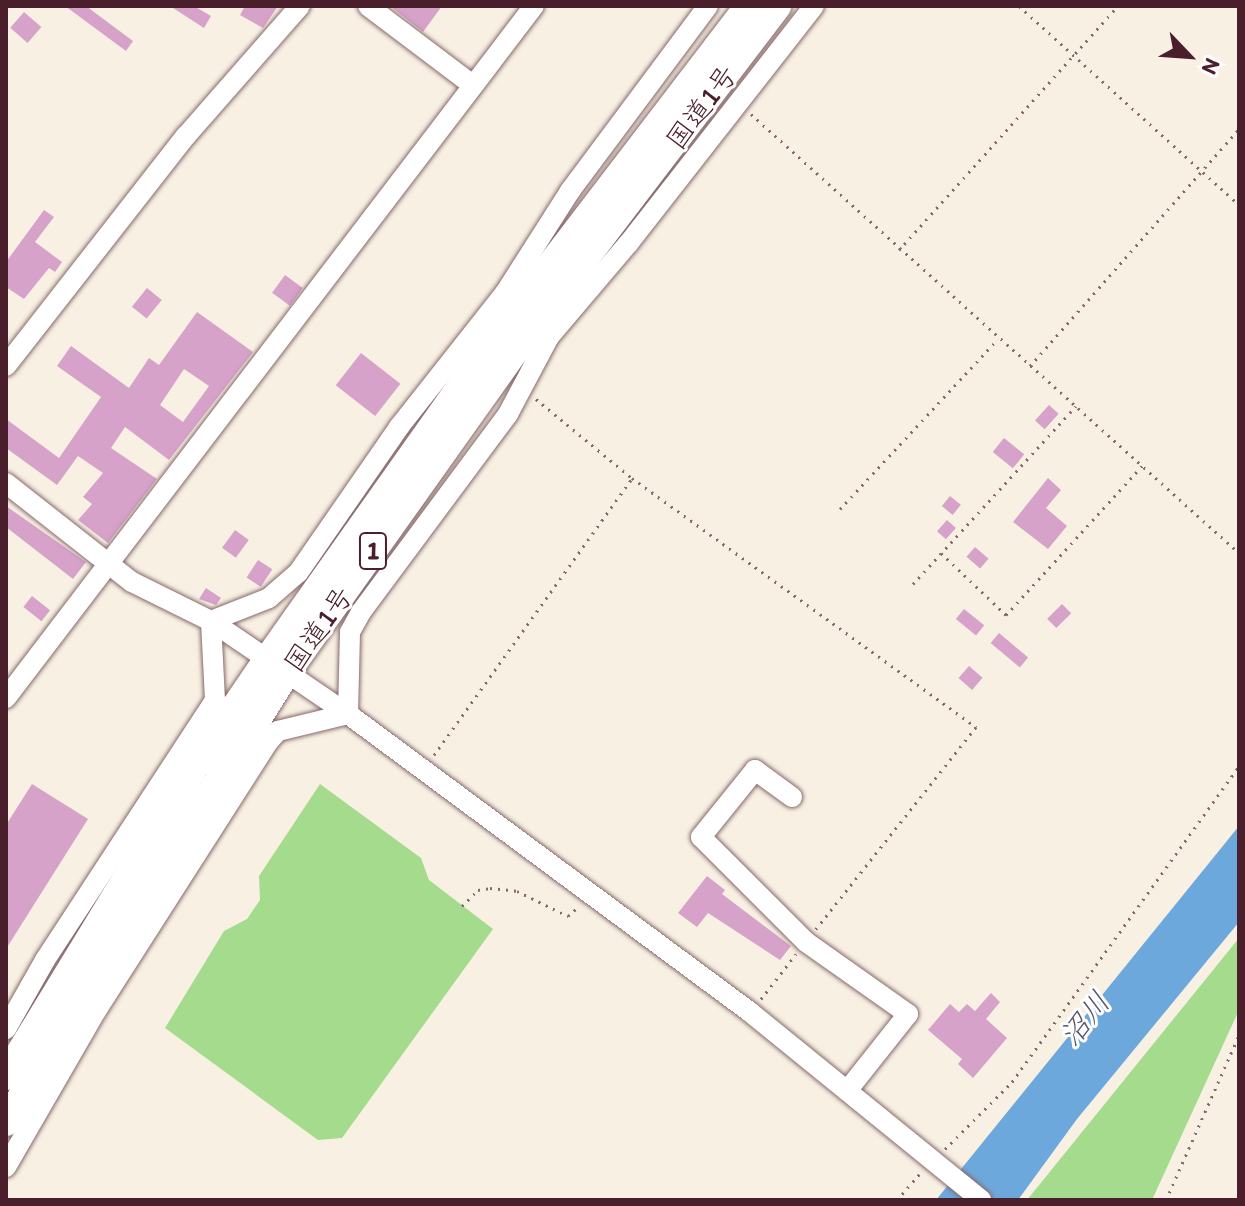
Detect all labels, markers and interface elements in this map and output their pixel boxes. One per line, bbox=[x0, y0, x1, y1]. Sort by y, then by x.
north arrow bbox=[1149, 16, 1229, 96]
text: N bbox=[1196, 54, 1227, 79]
street label: 国道1号 bbox=[658, 58, 744, 156]
road number: 1 bbox=[357, 529, 389, 573]
street label: 国道1号 bbox=[276, 580, 360, 678]
water label: 沼川 bbox=[1052, 984, 1118, 1054]

